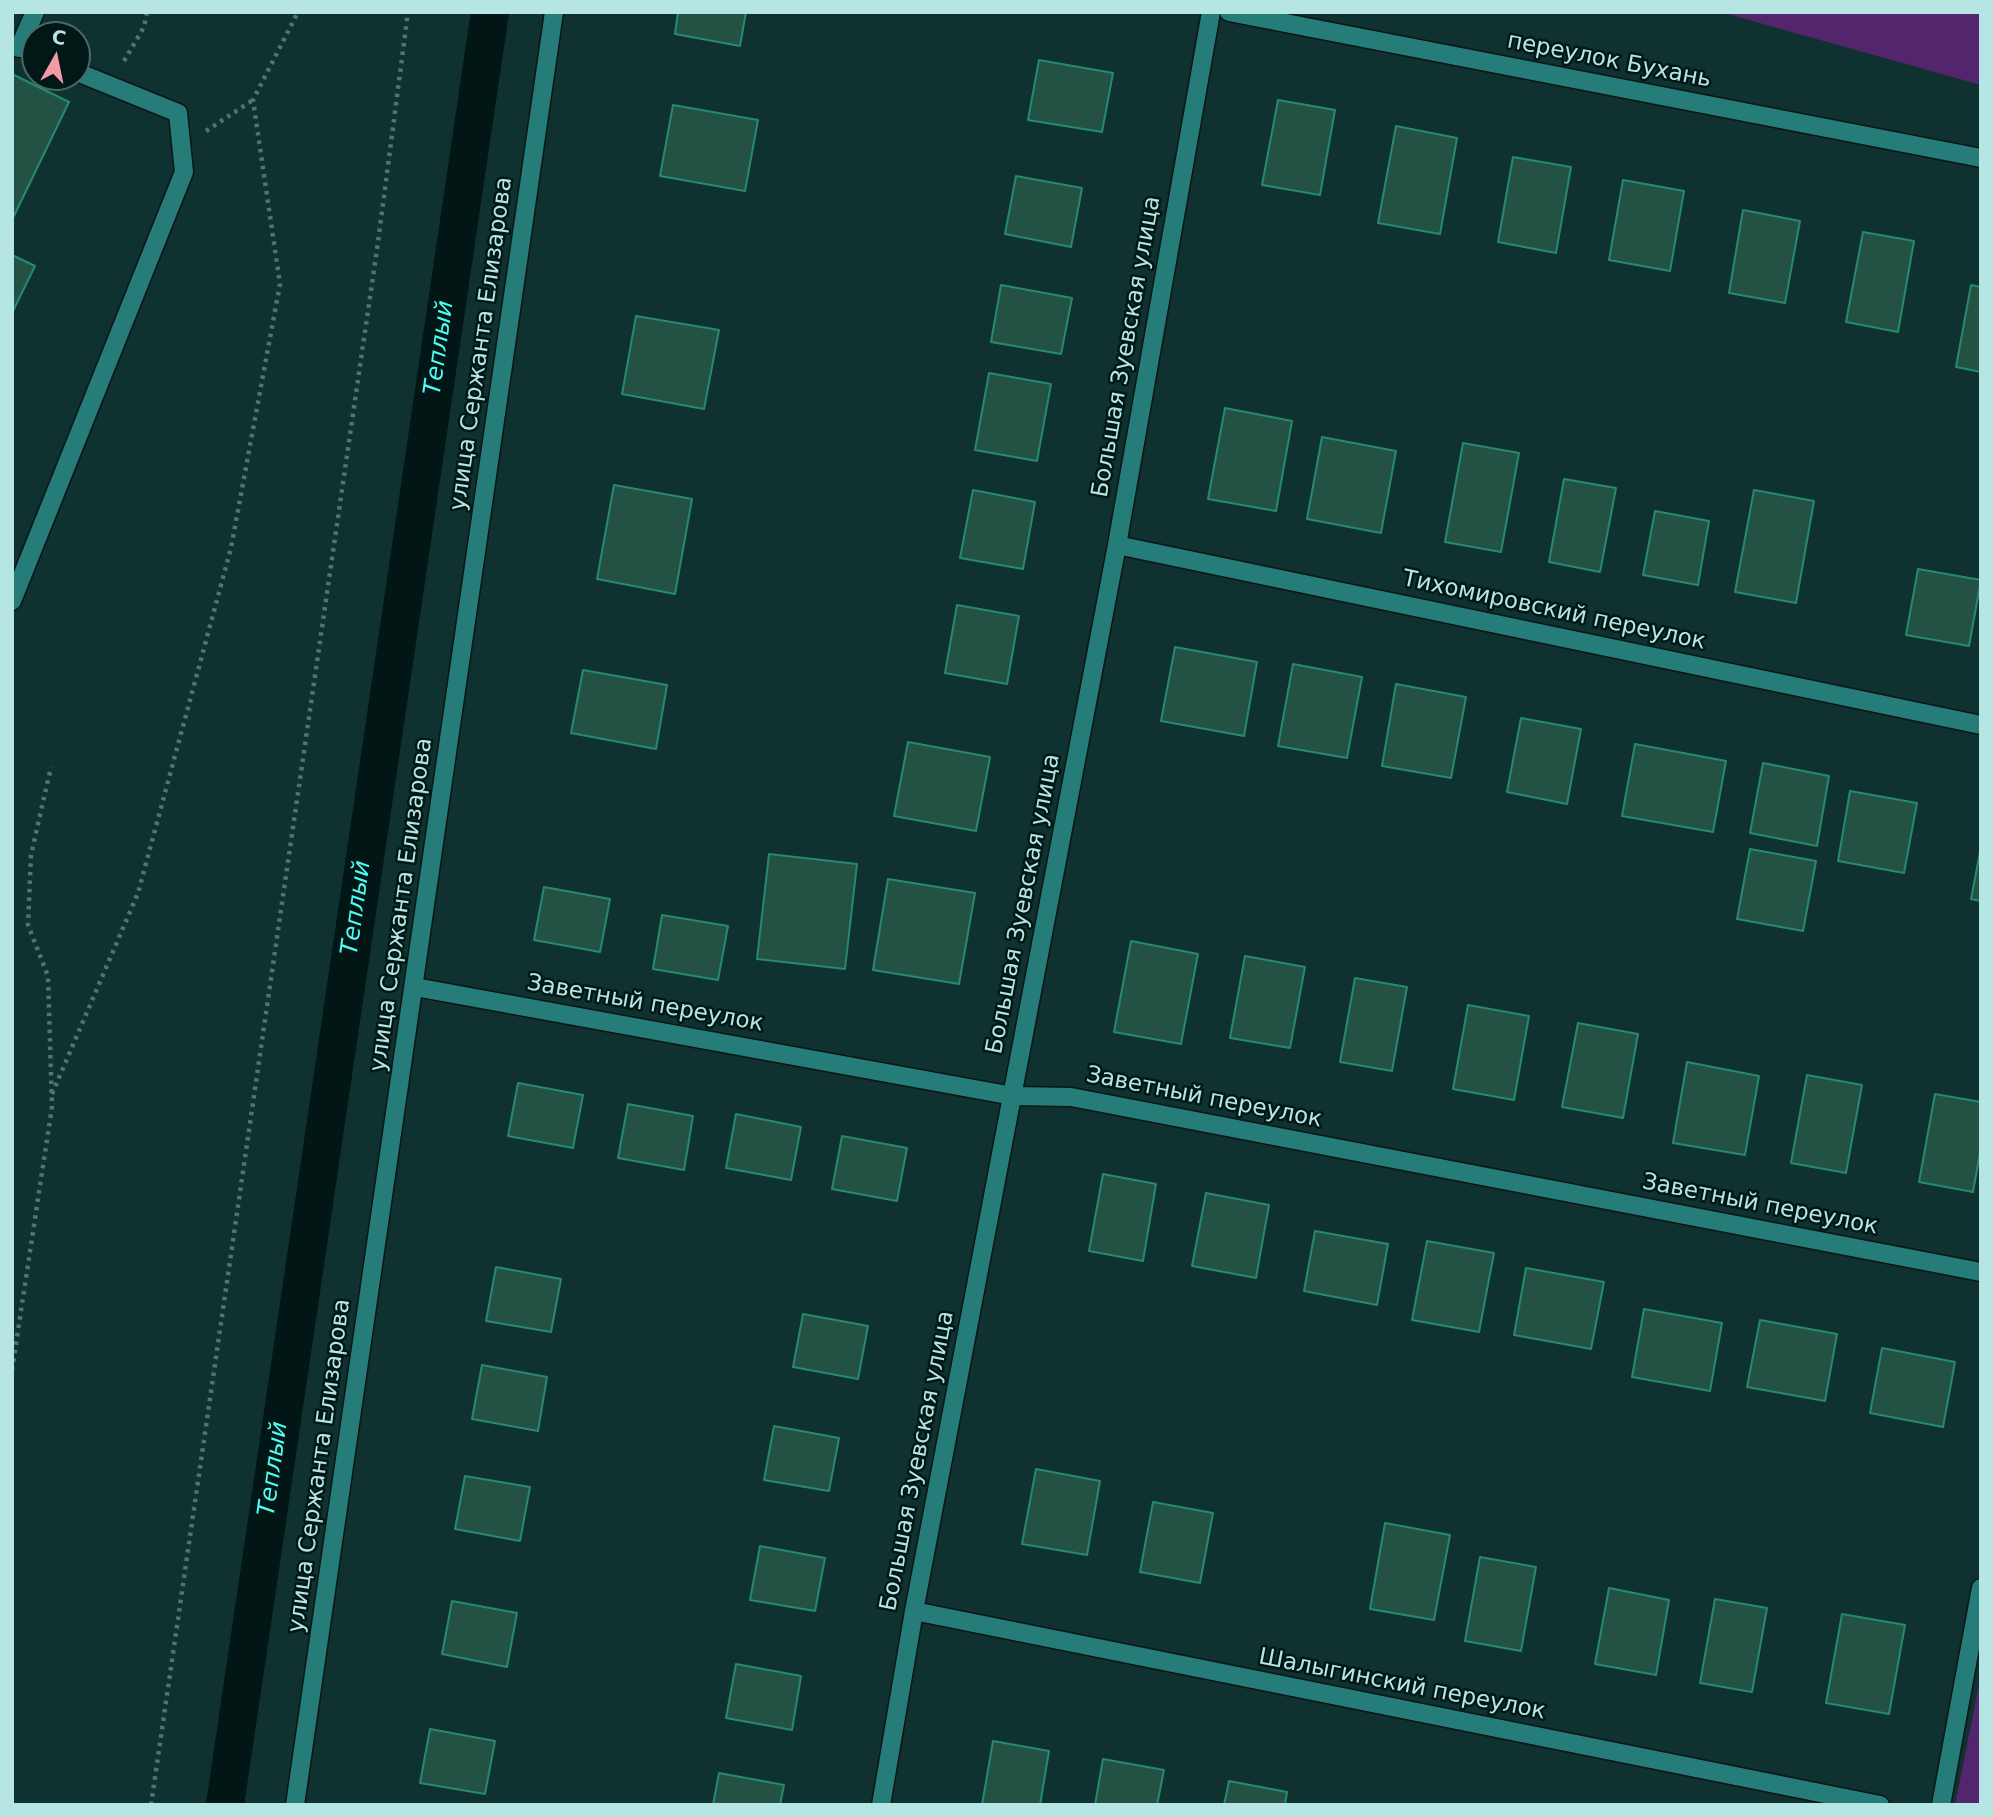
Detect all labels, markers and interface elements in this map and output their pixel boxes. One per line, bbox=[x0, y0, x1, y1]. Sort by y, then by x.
north arrow bbox=[21, 21, 91, 91]
text: С bbox=[50, 25, 68, 49]
street label: переулок Бухань bbox=[1505, 28, 1713, 94]
street label: улица Сержанта Елизарова bbox=[445, 175, 519, 513]
street label: Большая Зуевская улица bbox=[1087, 194, 1167, 500]
water label: Теплый bbox=[419, 299, 461, 397]
street label: Тихомировский переулок bbox=[1400, 565, 1708, 657]
street label: улица Сержанта Елизарова bbox=[365, 736, 439, 1074]
street label: Большая Зуевская улица bbox=[981, 752, 1067, 1056]
water label: Теплый bbox=[336, 859, 378, 957]
street label: Заветный переулок bbox=[525, 970, 765, 1038]
street label: Заветный переулок bbox=[1084, 1062, 1324, 1134]
street label: Заветный переулок bbox=[1640, 1169, 1880, 1241]
street label: улица Сержанта Елизарова bbox=[283, 1297, 357, 1635]
street label: Большая Зуевская улица bbox=[875, 1309, 961, 1613]
water label: Теплый bbox=[253, 1420, 295, 1518]
street label: Шалыгинский переулок bbox=[1256, 1644, 1548, 1726]

